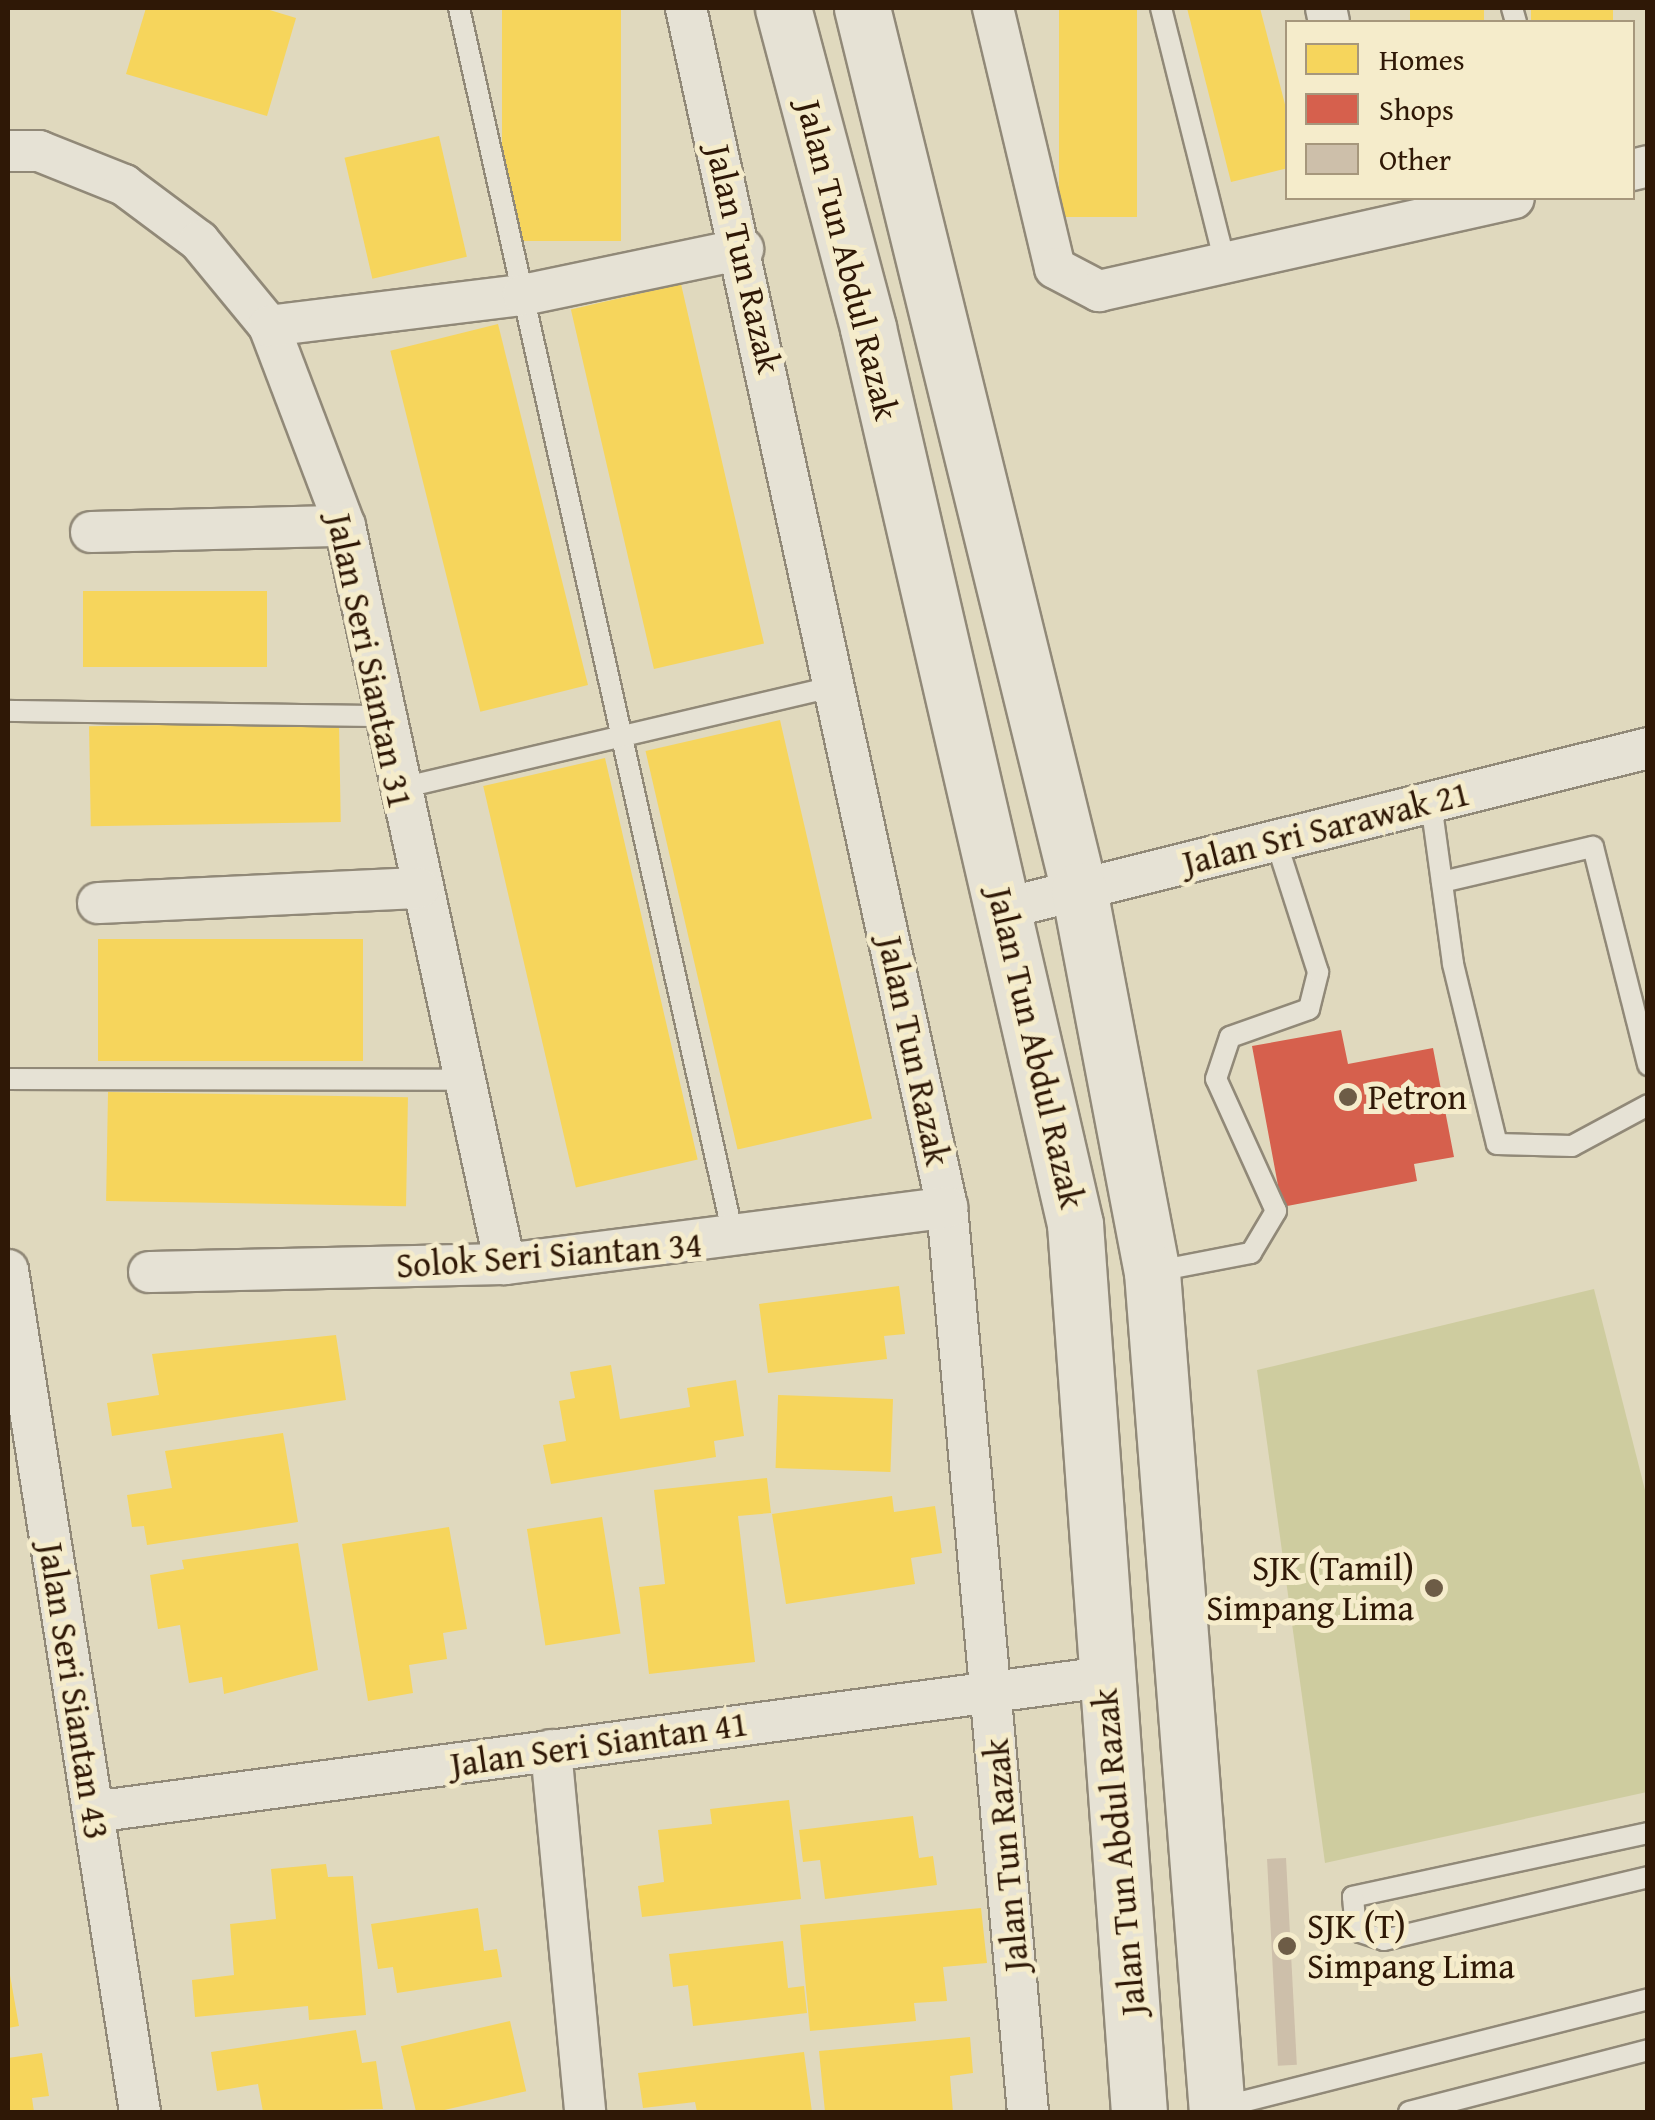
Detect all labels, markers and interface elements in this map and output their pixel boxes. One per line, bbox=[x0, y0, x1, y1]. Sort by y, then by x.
legend bbox=[1285, 20, 1635, 200]
text: Homes bbox=[1379, 37, 1465, 81]
text: Shops bbox=[1379, 87, 1454, 131]
street label: Jalan Tun Abdul Razak bbox=[788, 96, 908, 424]
text: Other bbox=[1379, 137, 1451, 181]
street label: Jalan Tun Razak bbox=[697, 141, 791, 377]
street label: Jalan Seri Siantan 31 bbox=[318, 510, 422, 812]
street label: Jalan Sri Sarawak 21 bbox=[1178, 772, 1474, 884]
street label: Jalan Tun Abdul Razak bbox=[979, 883, 1093, 1213]
street label: Jalan Tun Razak bbox=[869, 932, 959, 1170]
place label: Petron bbox=[1368, 1076, 1467, 1118]
marker: Petron bbox=[1337, 1086, 1359, 1108]
street label: Solok Seri Siantan 34 bbox=[395, 1223, 703, 1287]
street label: Jalan Seri Siantan 43 bbox=[30, 1540, 118, 1842]
place label: SJK (Tamil) Simpang Lima bbox=[1206, 1547, 1414, 1629]
marker: SJK (Tamil) Simpang Lima bbox=[1423, 1577, 1445, 1599]
street label: Jalan Tun Abdul Razak bbox=[1084, 1687, 1154, 2017]
street label: Jalan Seri Siantan 41 bbox=[448, 1702, 750, 1786]
street label: Jalan Tun Razak bbox=[975, 1737, 1037, 1973]
place label: SJK (T) Simpang Lima bbox=[1307, 1905, 1515, 1987]
marker: SJK (T) Simpang Lima bbox=[1276, 1935, 1298, 1957]

